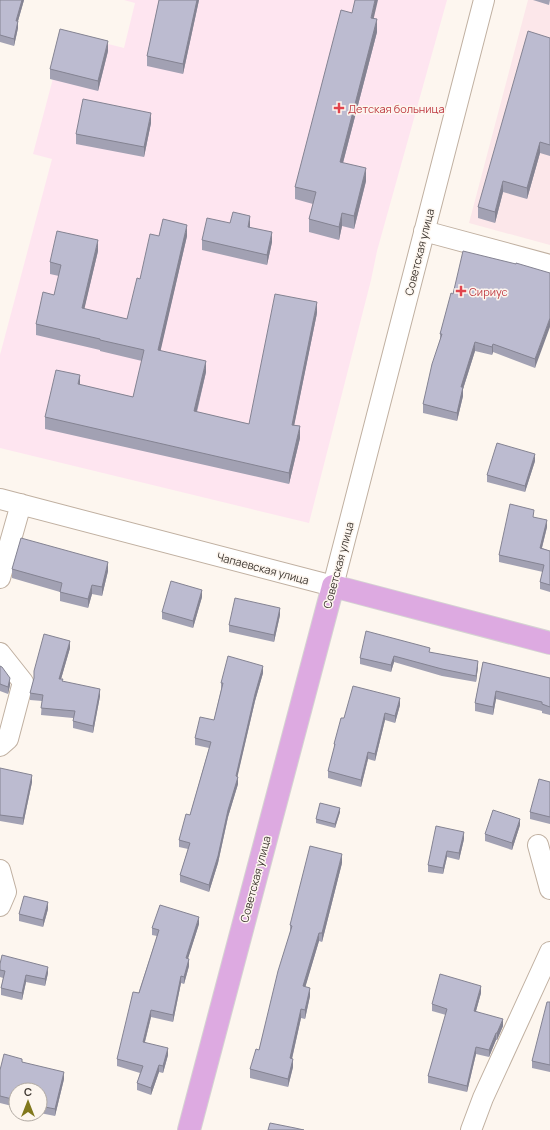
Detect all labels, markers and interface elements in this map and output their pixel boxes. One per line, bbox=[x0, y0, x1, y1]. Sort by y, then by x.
place label: Детская больница bbox=[348, 101, 445, 116]
marker: Детская больница bbox=[333, 102, 345, 114]
street label: Советская улица bbox=[401, 207, 437, 297]
place label: Сириус bbox=[469, 284, 508, 299]
marker: Сириус bbox=[456, 286, 466, 296]
street label: Советская улица bbox=[319, 520, 357, 610]
street label: Чапаевская улица bbox=[215, 548, 311, 588]
street label: Советская улица bbox=[236, 834, 274, 924]
north arrow bbox=[8, 1082, 48, 1122]
text: С bbox=[24, 1084, 32, 1099]

